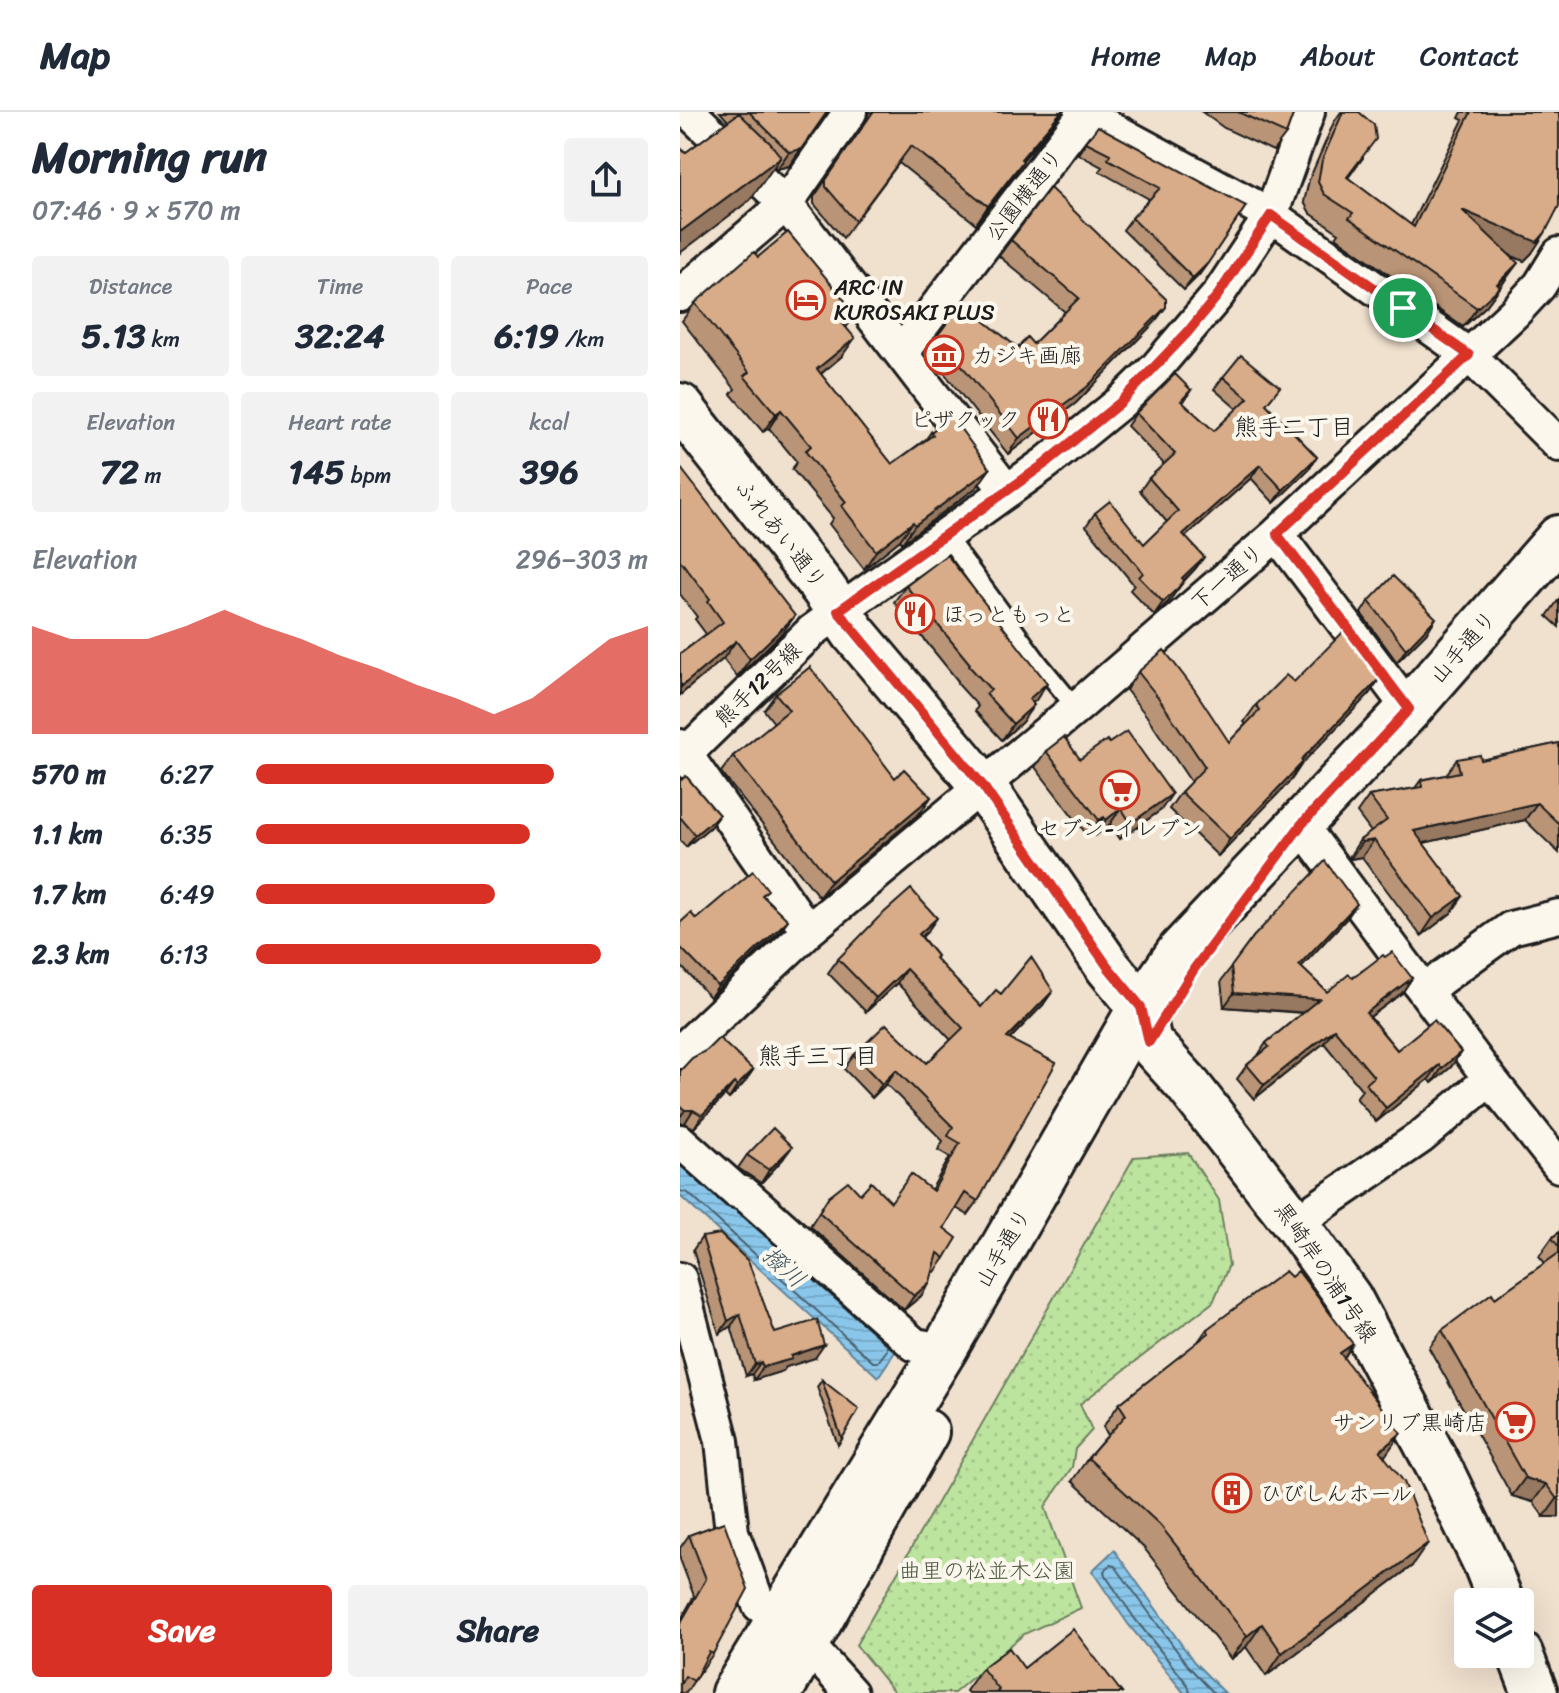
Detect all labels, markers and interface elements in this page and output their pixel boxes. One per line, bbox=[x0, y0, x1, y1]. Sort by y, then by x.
text: Map bbox=[40, 22, 110, 89]
text: Home bbox=[1091, 31, 1161, 80]
text: Map bbox=[1205, 31, 1256, 80]
text: About bbox=[1300, 31, 1376, 80]
text: Contact bbox=[1420, 31, 1519, 80]
text: Morning run bbox=[32, 118, 267, 196]
button: share bbox=[564, 138, 648, 222]
street label: 公園横通り bbox=[975, 140, 1073, 250]
text: 07:46 · 9 × 570 m bbox=[32, 187, 240, 233]
text: Distance bbox=[89, 267, 172, 306]
text: Time bbox=[317, 267, 363, 306]
text: Pace bbox=[526, 267, 573, 306]
place label: ARC IN KUROSAKI PLUS bbox=[833, 268, 995, 332]
pin bbox=[1369, 274, 1437, 342]
hotel icon: ARC IN KUROSAKI PLUS bbox=[785, 279, 827, 321]
icon: arrive bbox=[1381, 286, 1425, 330]
text: 5.13 bbox=[81, 306, 146, 366]
text: 32:24 bbox=[295, 306, 385, 366]
text: 6:19 bbox=[494, 306, 559, 366]
text: km bbox=[146, 320, 180, 359]
text: /km bbox=[559, 320, 604, 359]
museum icon: カジキ画廊 bbox=[923, 334, 965, 376]
place label: カジキ画廊 bbox=[972, 336, 1082, 375]
restaurant icon: ピザクック bbox=[1027, 398, 1069, 440]
place label: ピザクック bbox=[910, 400, 1020, 439]
text: Elevation bbox=[86, 403, 175, 442]
text: Heart rate bbox=[288, 403, 392, 442]
text: kcal bbox=[529, 403, 569, 442]
district label: 熊手二丁目 bbox=[1234, 406, 1354, 448]
text: 72 bbox=[100, 442, 139, 502]
text: 145 bbox=[289, 442, 345, 502]
text: 396 bbox=[520, 442, 579, 502]
text: m bbox=[139, 456, 162, 495]
text: bpm bbox=[345, 456, 391, 495]
street label: ふれあい通り bbox=[725, 470, 837, 598]
street label: 下一通り bbox=[1181, 533, 1273, 621]
text: Elevation bbox=[32, 536, 137, 582]
text: 296–303 m bbox=[516, 536, 648, 582]
restaurant icon: ほっともっと bbox=[894, 593, 936, 635]
place label: ほっともっと bbox=[943, 595, 1075, 634]
street label: 山手通り bbox=[1419, 601, 1507, 693]
street label: 熊手12号線 bbox=[705, 632, 811, 736]
text: 570 m bbox=[32, 751, 106, 797]
text: 6:27 bbox=[160, 751, 212, 797]
supermarket icon: セブン-イレブン bbox=[1099, 769, 1141, 811]
place label: セブン-イレブン bbox=[1038, 809, 1202, 848]
text: 1.1 km bbox=[32, 811, 103, 857]
text: 6:35 bbox=[160, 811, 213, 857]
text: 1.7 km bbox=[32, 871, 106, 917]
text: 6:49 bbox=[160, 871, 215, 917]
text: 2.3 km bbox=[32, 931, 110, 977]
text: 6:13 bbox=[160, 931, 208, 977]
district label: 熊手三丁目 bbox=[758, 1035, 878, 1077]
street label: 黒崎岸の浦1号線 bbox=[1264, 1193, 1388, 1351]
street label: 山手通り bbox=[964, 1200, 1042, 1296]
water label: 撥川 bbox=[752, 1235, 816, 1299]
supermarket icon: サンリブ黒崎店 bbox=[1494, 1401, 1536, 1443]
place label: サンリブ黒崎店 bbox=[1333, 1403, 1487, 1442]
building icon: ひびしんホール bbox=[1211, 1472, 1253, 1514]
place label: ひびしんホール bbox=[1260, 1474, 1413, 1513]
park label: 曲里の松並木公園 bbox=[899, 1551, 1075, 1590]
button: Save bbox=[32, 1585, 332, 1677]
button: Share bbox=[348, 1585, 648, 1677]
map controls bbox=[1454, 1588, 1534, 1668]
button: layers bbox=[1454, 1588, 1534, 1668]

